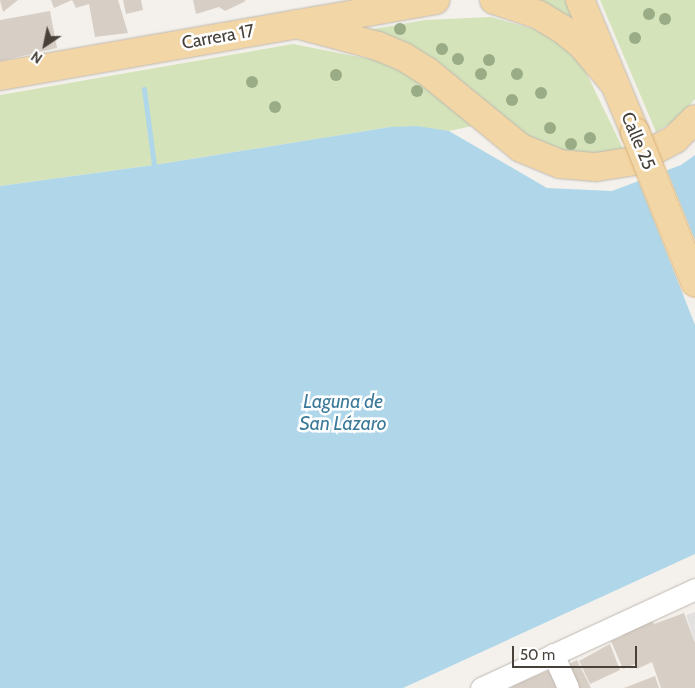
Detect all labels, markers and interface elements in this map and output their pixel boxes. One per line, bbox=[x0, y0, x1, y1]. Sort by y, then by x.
north arrow bbox=[20, 20, 70, 70]
street label: Carrera 17 bbox=[180, 20, 256, 54]
text: N bbox=[27, 47, 46, 68]
street label: Calle 25 bbox=[616, 109, 660, 173]
water label: Laguna de San Lázaro bbox=[299, 391, 387, 435]
scale bar bbox=[515, 636, 640, 668]
text: 50 m bbox=[520, 646, 555, 664]

